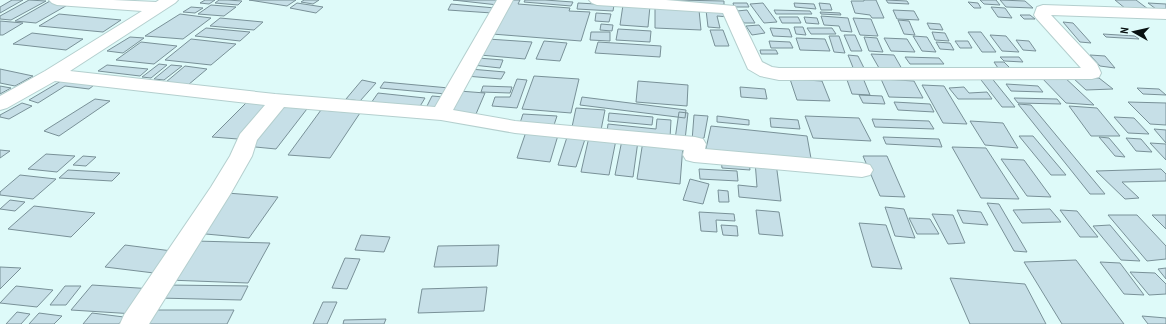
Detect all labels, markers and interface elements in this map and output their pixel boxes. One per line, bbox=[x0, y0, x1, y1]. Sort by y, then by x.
north arrow bbox=[1114, 12, 1154, 52]
text: N bbox=[1117, 27, 1131, 35]

